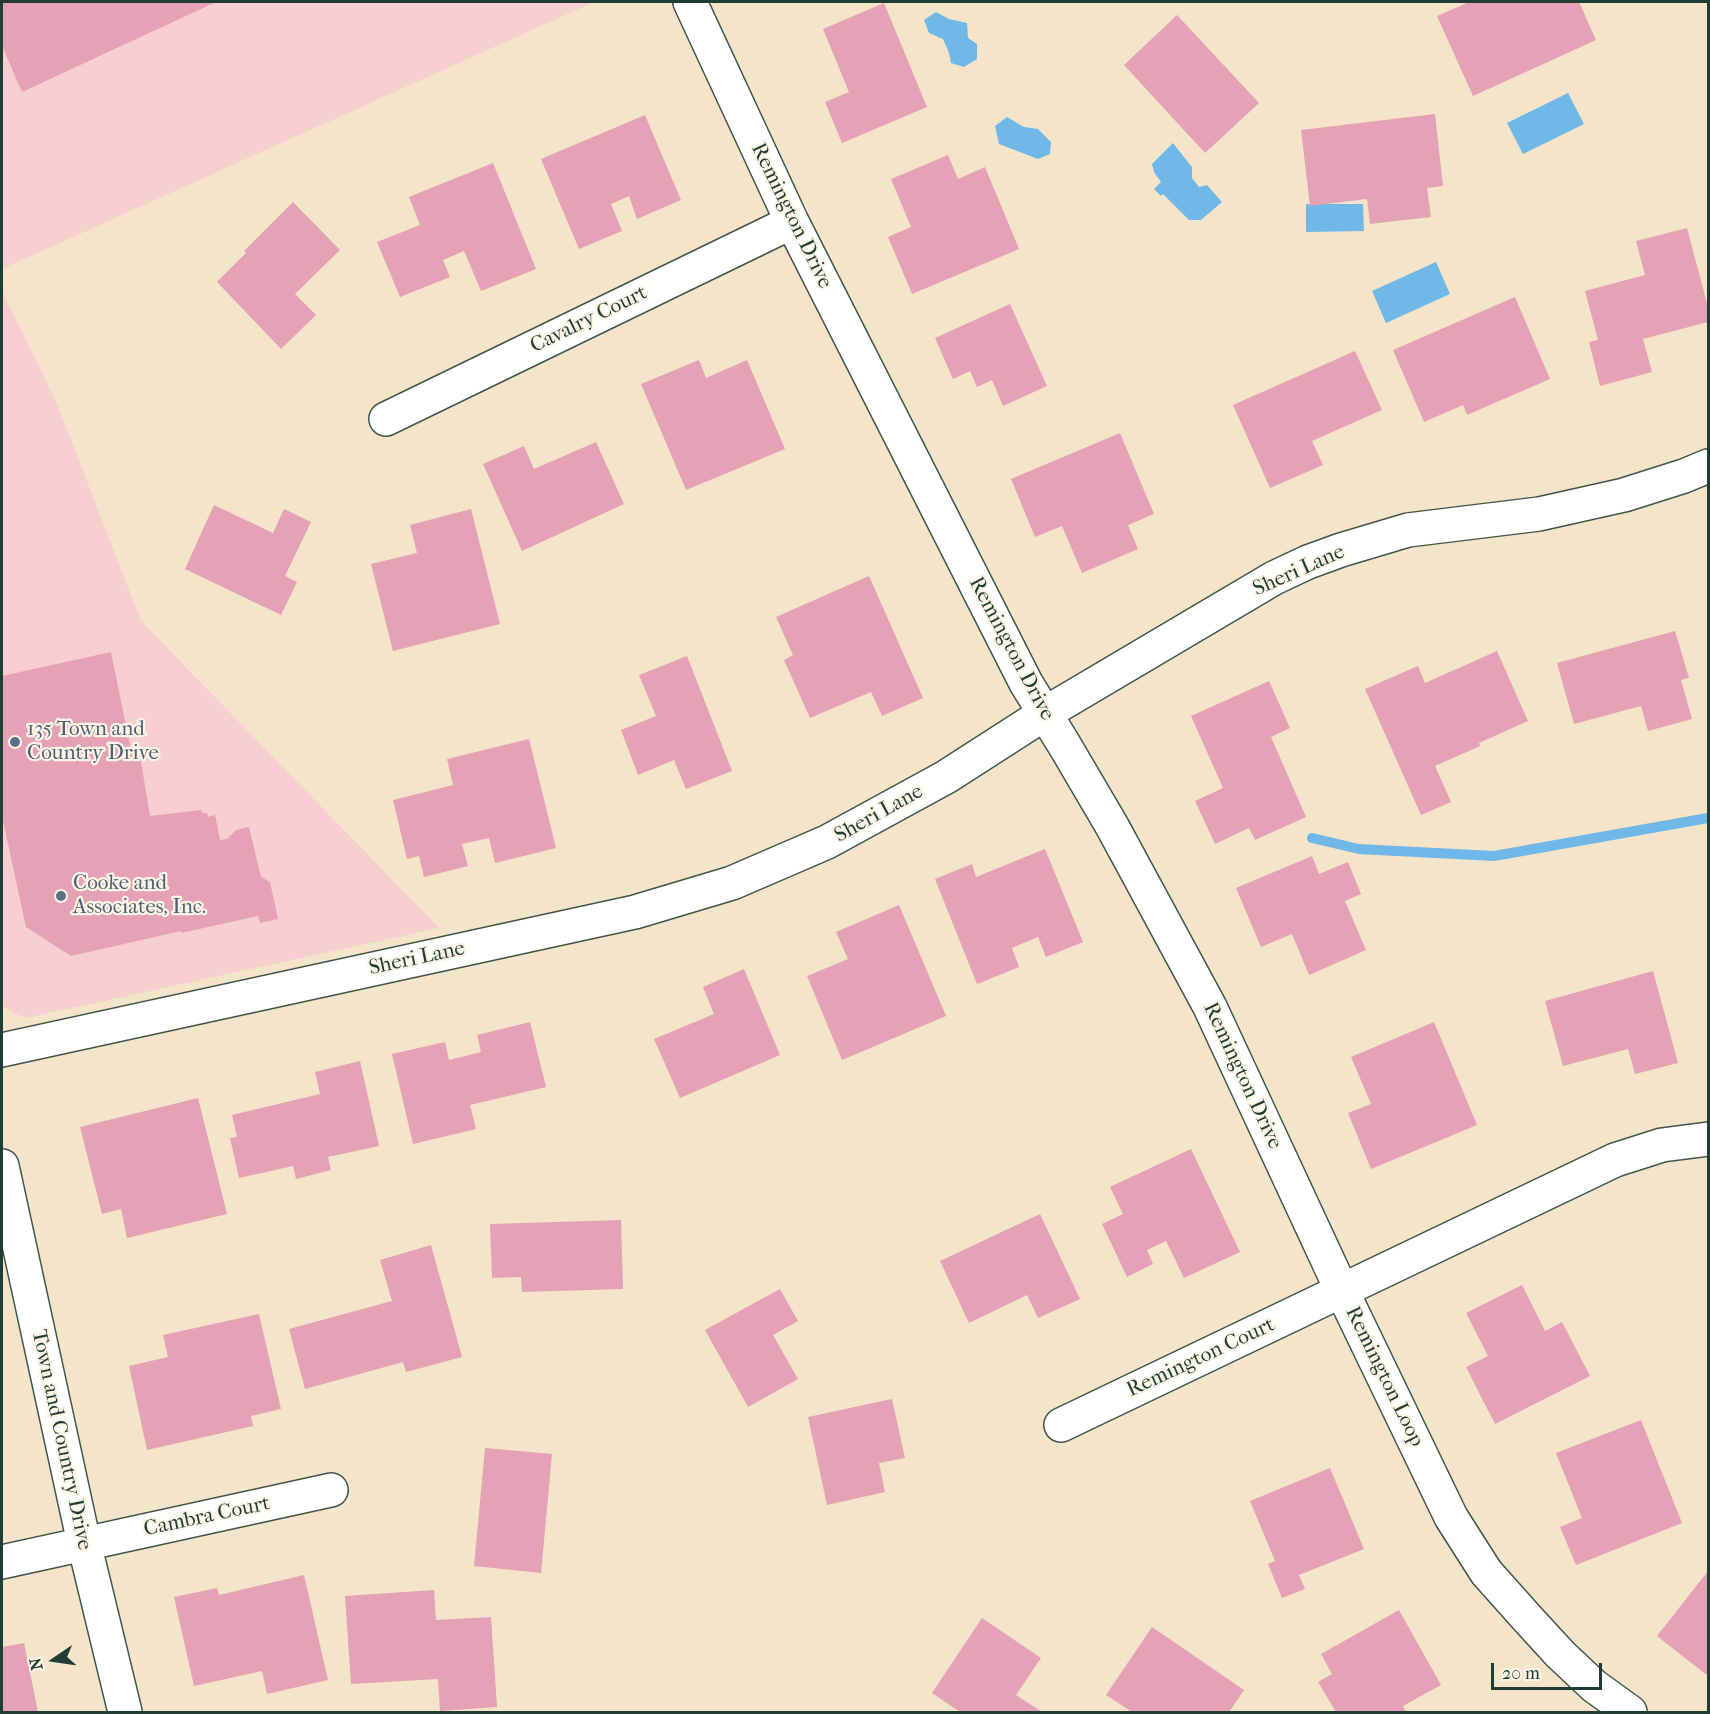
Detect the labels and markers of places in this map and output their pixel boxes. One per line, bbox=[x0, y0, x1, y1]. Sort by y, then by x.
place label: 135 Town and Country Drive bbox=[27, 717, 159, 767]
marker: 135 Town and Country Drive bbox=[8, 735, 22, 749]
place label: Cooke and Associates, Inc. bbox=[73, 871, 206, 921]
marker: Cooke and Associates, Inc. bbox=[54, 889, 68, 903]

